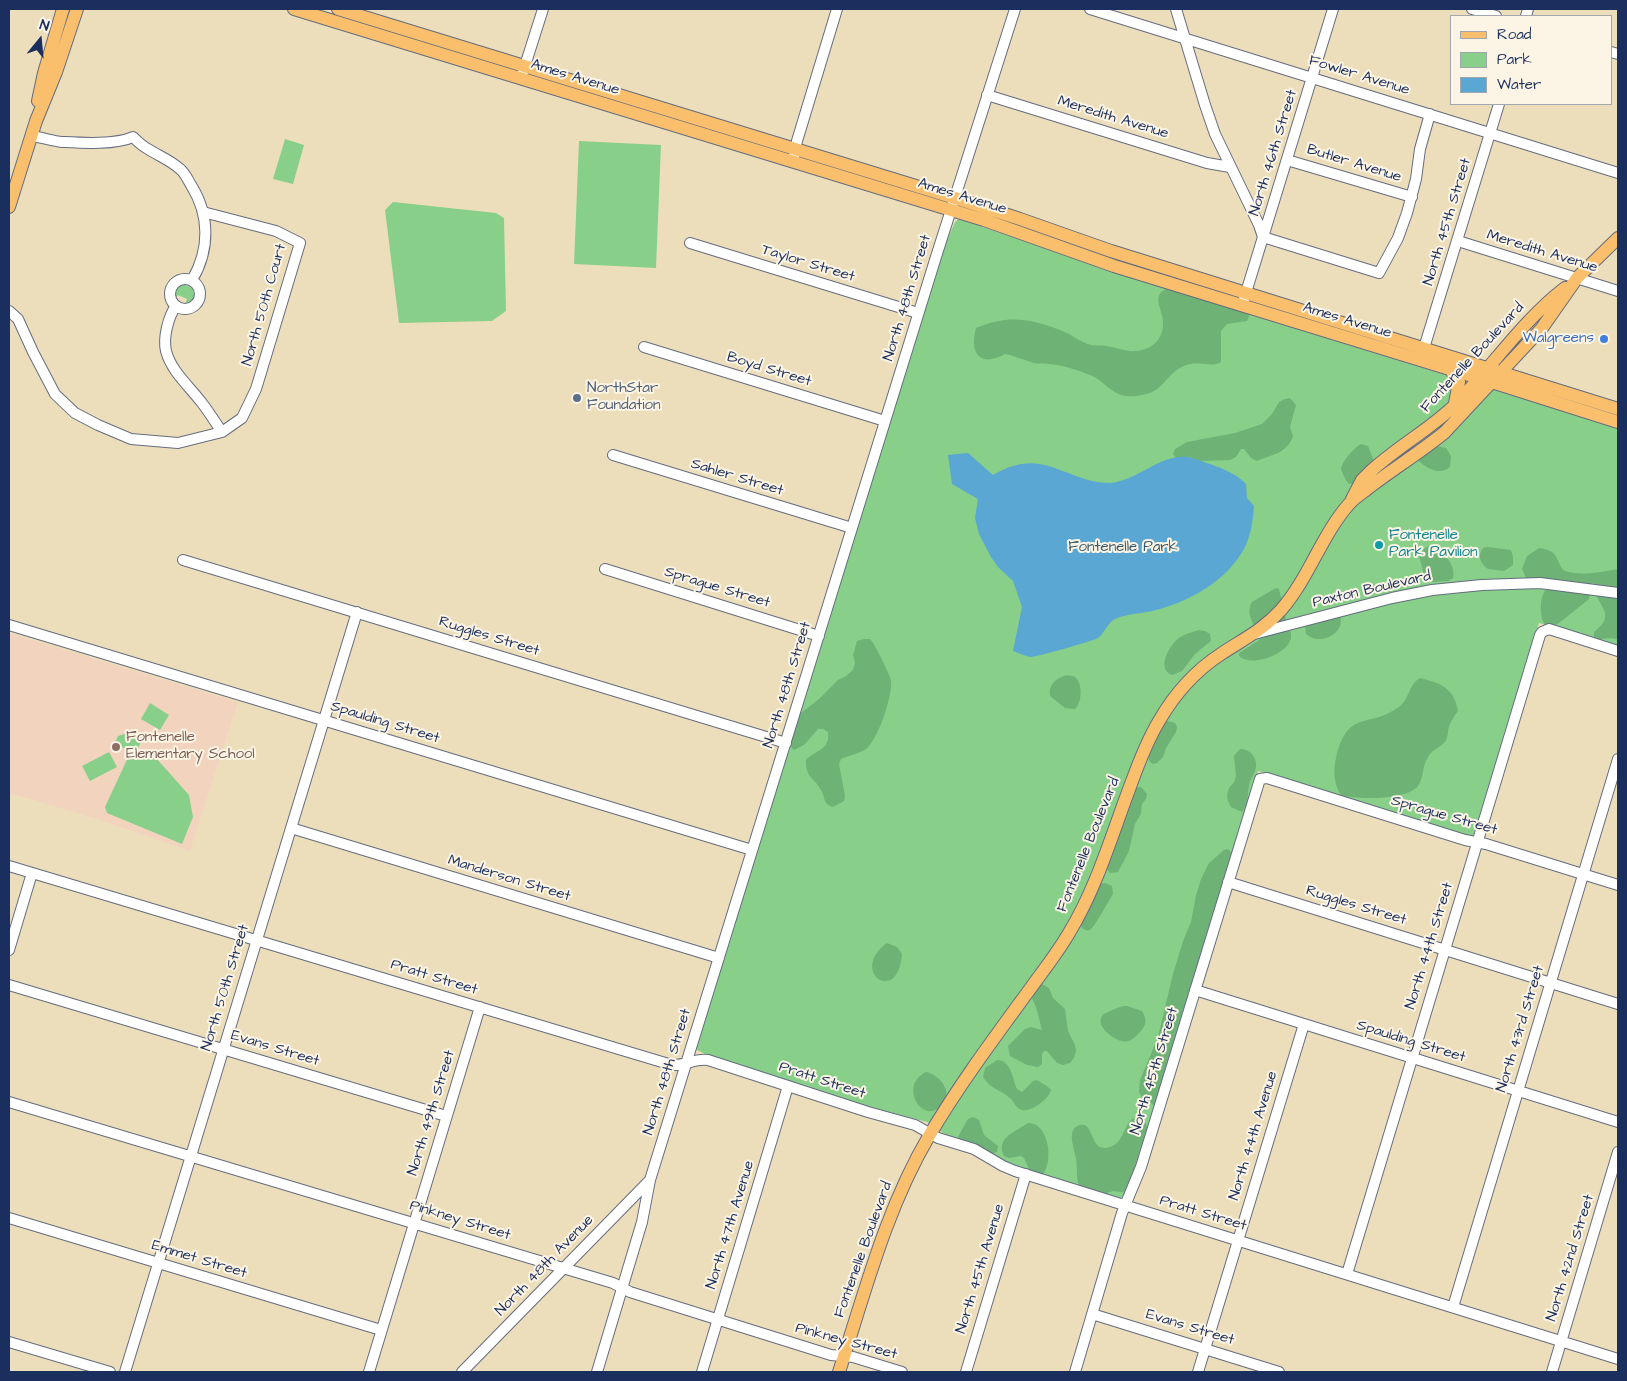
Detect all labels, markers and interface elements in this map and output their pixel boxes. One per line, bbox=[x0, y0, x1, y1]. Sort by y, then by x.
north arrow bbox=[15, 15, 65, 65]
text: N bbox=[37, 15, 52, 37]
legend bbox=[1450, 15, 1612, 105]
text: Road bbox=[1497, 24, 1531, 45]
text: Park bbox=[1497, 49, 1532, 70]
street label: Fowler Avenue bbox=[1306, 52, 1412, 100]
street label: Ames Avenue bbox=[529, 56, 621, 100]
text: Water bbox=[1497, 74, 1541, 95]
street label: North 46th Street bbox=[1246, 88, 1302, 218]
street label: Meredith Avenue bbox=[1055, 93, 1171, 143]
street label: Butler Avenue bbox=[1305, 141, 1403, 187]
street label: North 45th Street bbox=[1420, 156, 1476, 288]
street label: Ames Avenue bbox=[916, 175, 1008, 219]
street label: Meredith Avenue bbox=[1484, 227, 1600, 277]
street label: North 48th Street bbox=[880, 233, 936, 363]
street label: Taylor Street bbox=[759, 241, 857, 287]
street label: North 50th Court bbox=[239, 242, 291, 368]
street label: Ames Avenue bbox=[1301, 299, 1393, 343]
street label: Fontenelle Boulevard bbox=[1417, 299, 1529, 417]
place label: Walgreens bbox=[1523, 330, 1594, 348]
marker: Walgreens bbox=[1598, 333, 1610, 345]
street label: Boyd Street bbox=[725, 349, 813, 391]
place label: NorthStar Foundation bbox=[587, 380, 661, 415]
marker: NorthStar Foundation bbox=[571, 392, 583, 404]
street label: Sahler Street bbox=[689, 455, 785, 501]
place label: Fontenelle Park Pavilion bbox=[1389, 527, 1478, 562]
park label: Fontenelle Park bbox=[1068, 539, 1178, 557]
marker: Fontenelle Park Pavilion bbox=[1373, 539, 1385, 551]
street label: Sprague Street bbox=[662, 563, 772, 613]
street label: Paxton Boulevard bbox=[1311, 568, 1433, 612]
street label: Ruggles Street bbox=[437, 613, 541, 661]
street label: North 48th Street bbox=[760, 620, 816, 750]
street label: Spaulding Street bbox=[328, 698, 442, 748]
place label: Fontenelle Elementary School bbox=[126, 729, 255, 764]
marker: Fontenelle Elementary School bbox=[110, 741, 122, 753]
street label: Fontenelle Boulevard bbox=[1054, 775, 1124, 915]
street label: Sprague Street bbox=[1389, 792, 1499, 840]
street label: Manderson Street bbox=[445, 852, 573, 906]
street label: North 44th Street bbox=[1402, 880, 1458, 1012]
street label: Ruggles Street bbox=[1304, 882, 1408, 930]
street label: North 50th Street bbox=[198, 923, 254, 1053]
street label: Pratt Street bbox=[388, 956, 480, 1000]
street label: North 43rd Street bbox=[1493, 963, 1549, 1095]
street label: North 45th Street bbox=[1127, 1005, 1183, 1137]
street label: North 48th Street bbox=[640, 1007, 696, 1137]
street label: Spaulding Street bbox=[1354, 1017, 1468, 1067]
street label: Evans Street bbox=[229, 1027, 321, 1071]
street label: North 49th Street bbox=[404, 1048, 460, 1178]
street label: Pratt Street bbox=[776, 1059, 868, 1103]
street label: North 44th Avenue bbox=[1226, 1069, 1282, 1203]
street label: North 47th Avenue bbox=[703, 1159, 759, 1291]
street label: Fontenelle Boulevard bbox=[831, 1179, 897, 1321]
street label: Pratt Street bbox=[1157, 1192, 1249, 1236]
street label: North 42nd Street bbox=[1543, 1192, 1599, 1324]
street label: Pinkney Street bbox=[407, 1197, 513, 1245]
street label: North 45th Avenue bbox=[953, 1202, 1009, 1336]
street label: North 48th Avenue bbox=[492, 1212, 598, 1320]
street label: Emmet Street bbox=[149, 1237, 249, 1283]
street label: Evans Street bbox=[1144, 1306, 1236, 1350]
street label: Pinkney Street bbox=[793, 1320, 899, 1364]

